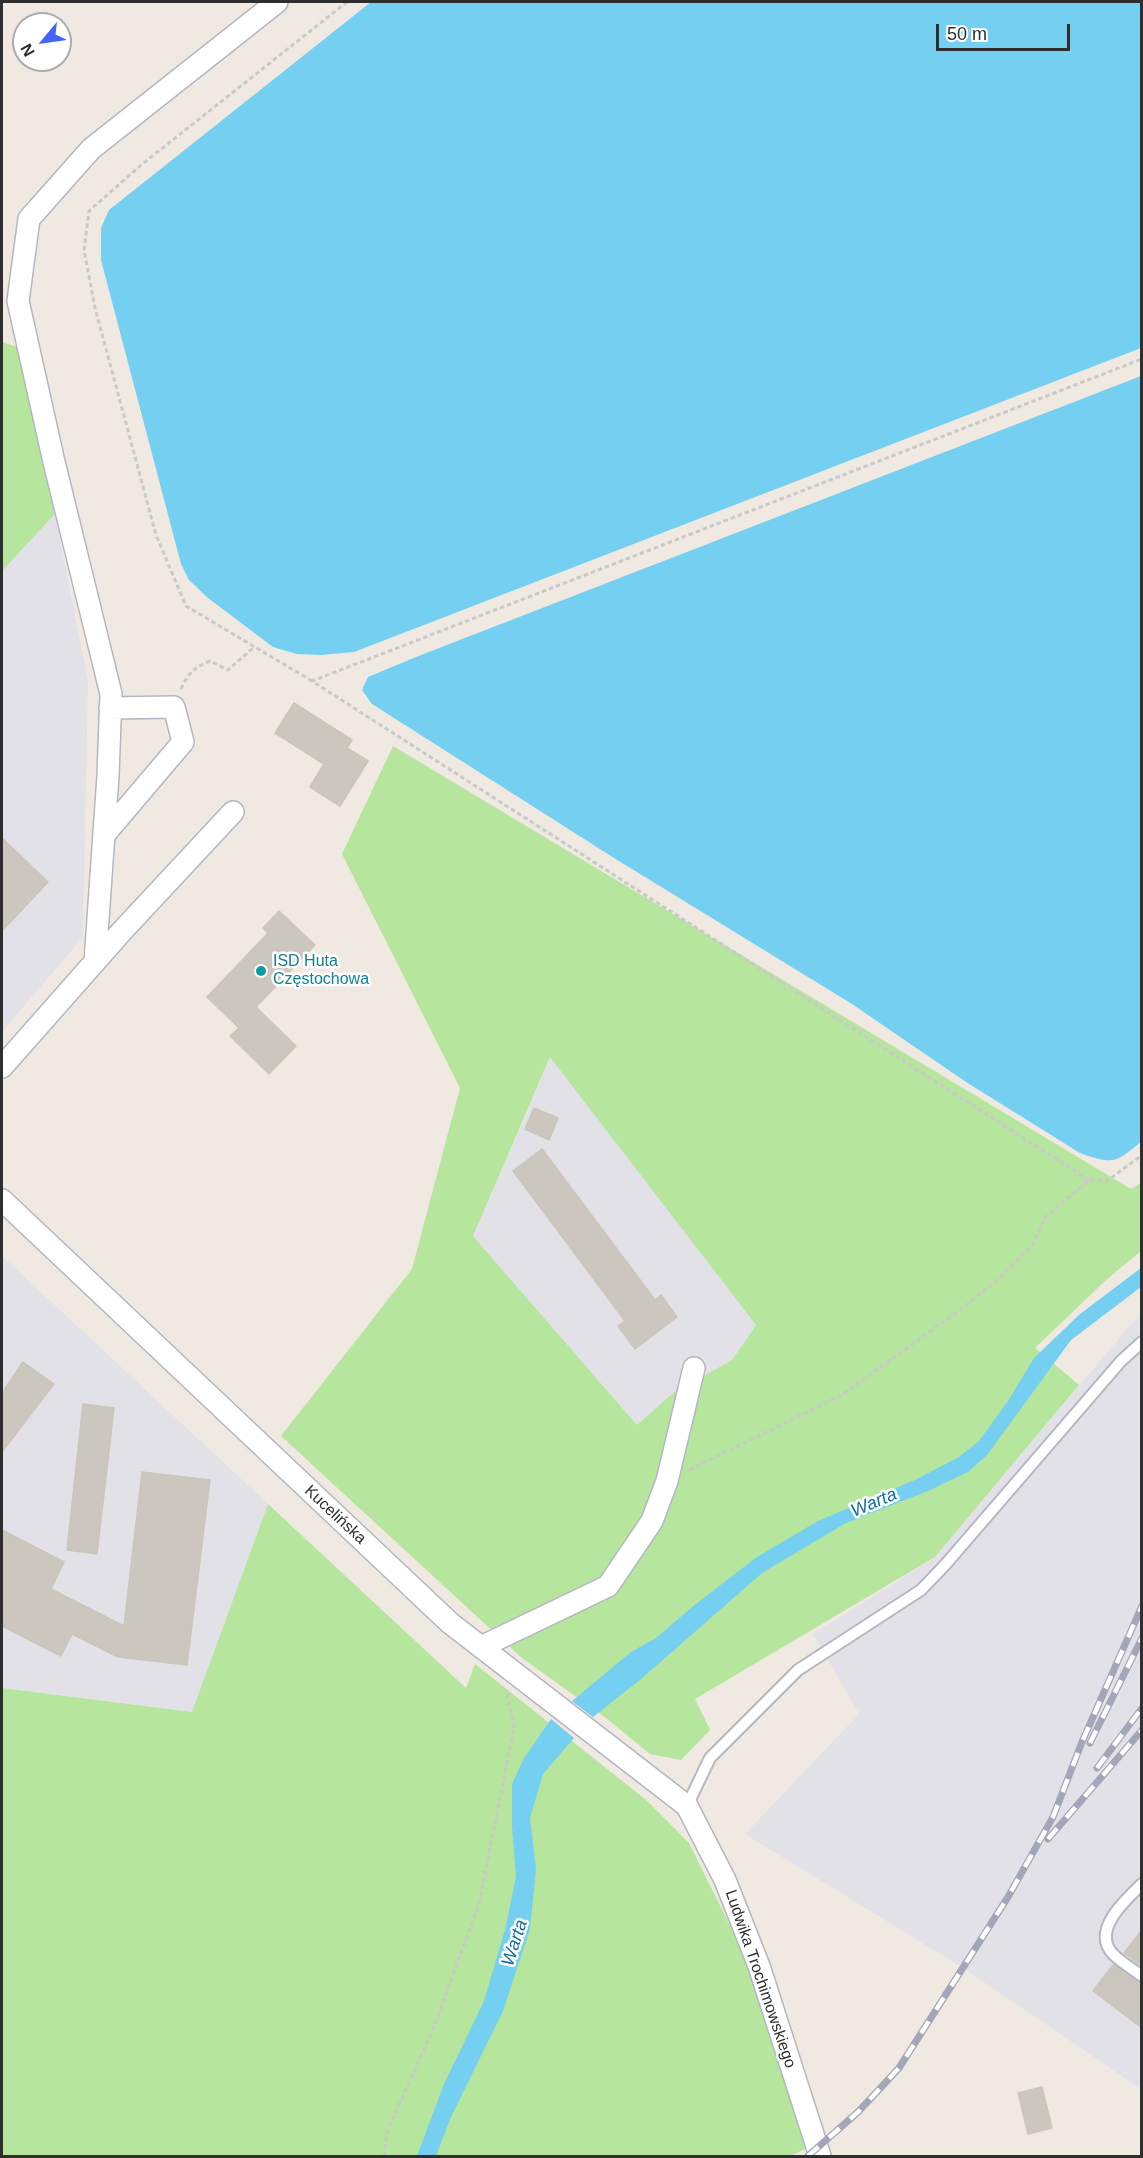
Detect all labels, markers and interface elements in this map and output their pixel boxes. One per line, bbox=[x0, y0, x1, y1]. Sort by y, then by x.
north arrow bbox=[12, 12, 72, 72]
scale bar bbox=[939, 12, 1072, 50]
text: 50 m bbox=[947, 24, 987, 44]
text: N bbox=[17, 41, 38, 59]
place label: ISD Huta Częstochowa bbox=[273, 952, 369, 990]
marker: ISD Huta Częstochowa bbox=[254, 964, 268, 978]
street label: Kucelińska bbox=[300, 1482, 370, 1548]
water label: Warta bbox=[848, 1484, 900, 1522]
street label: Ludwika Trochimowskiego bbox=[720, 1887, 800, 2071]
water label: Warta bbox=[497, 1917, 533, 1969]

